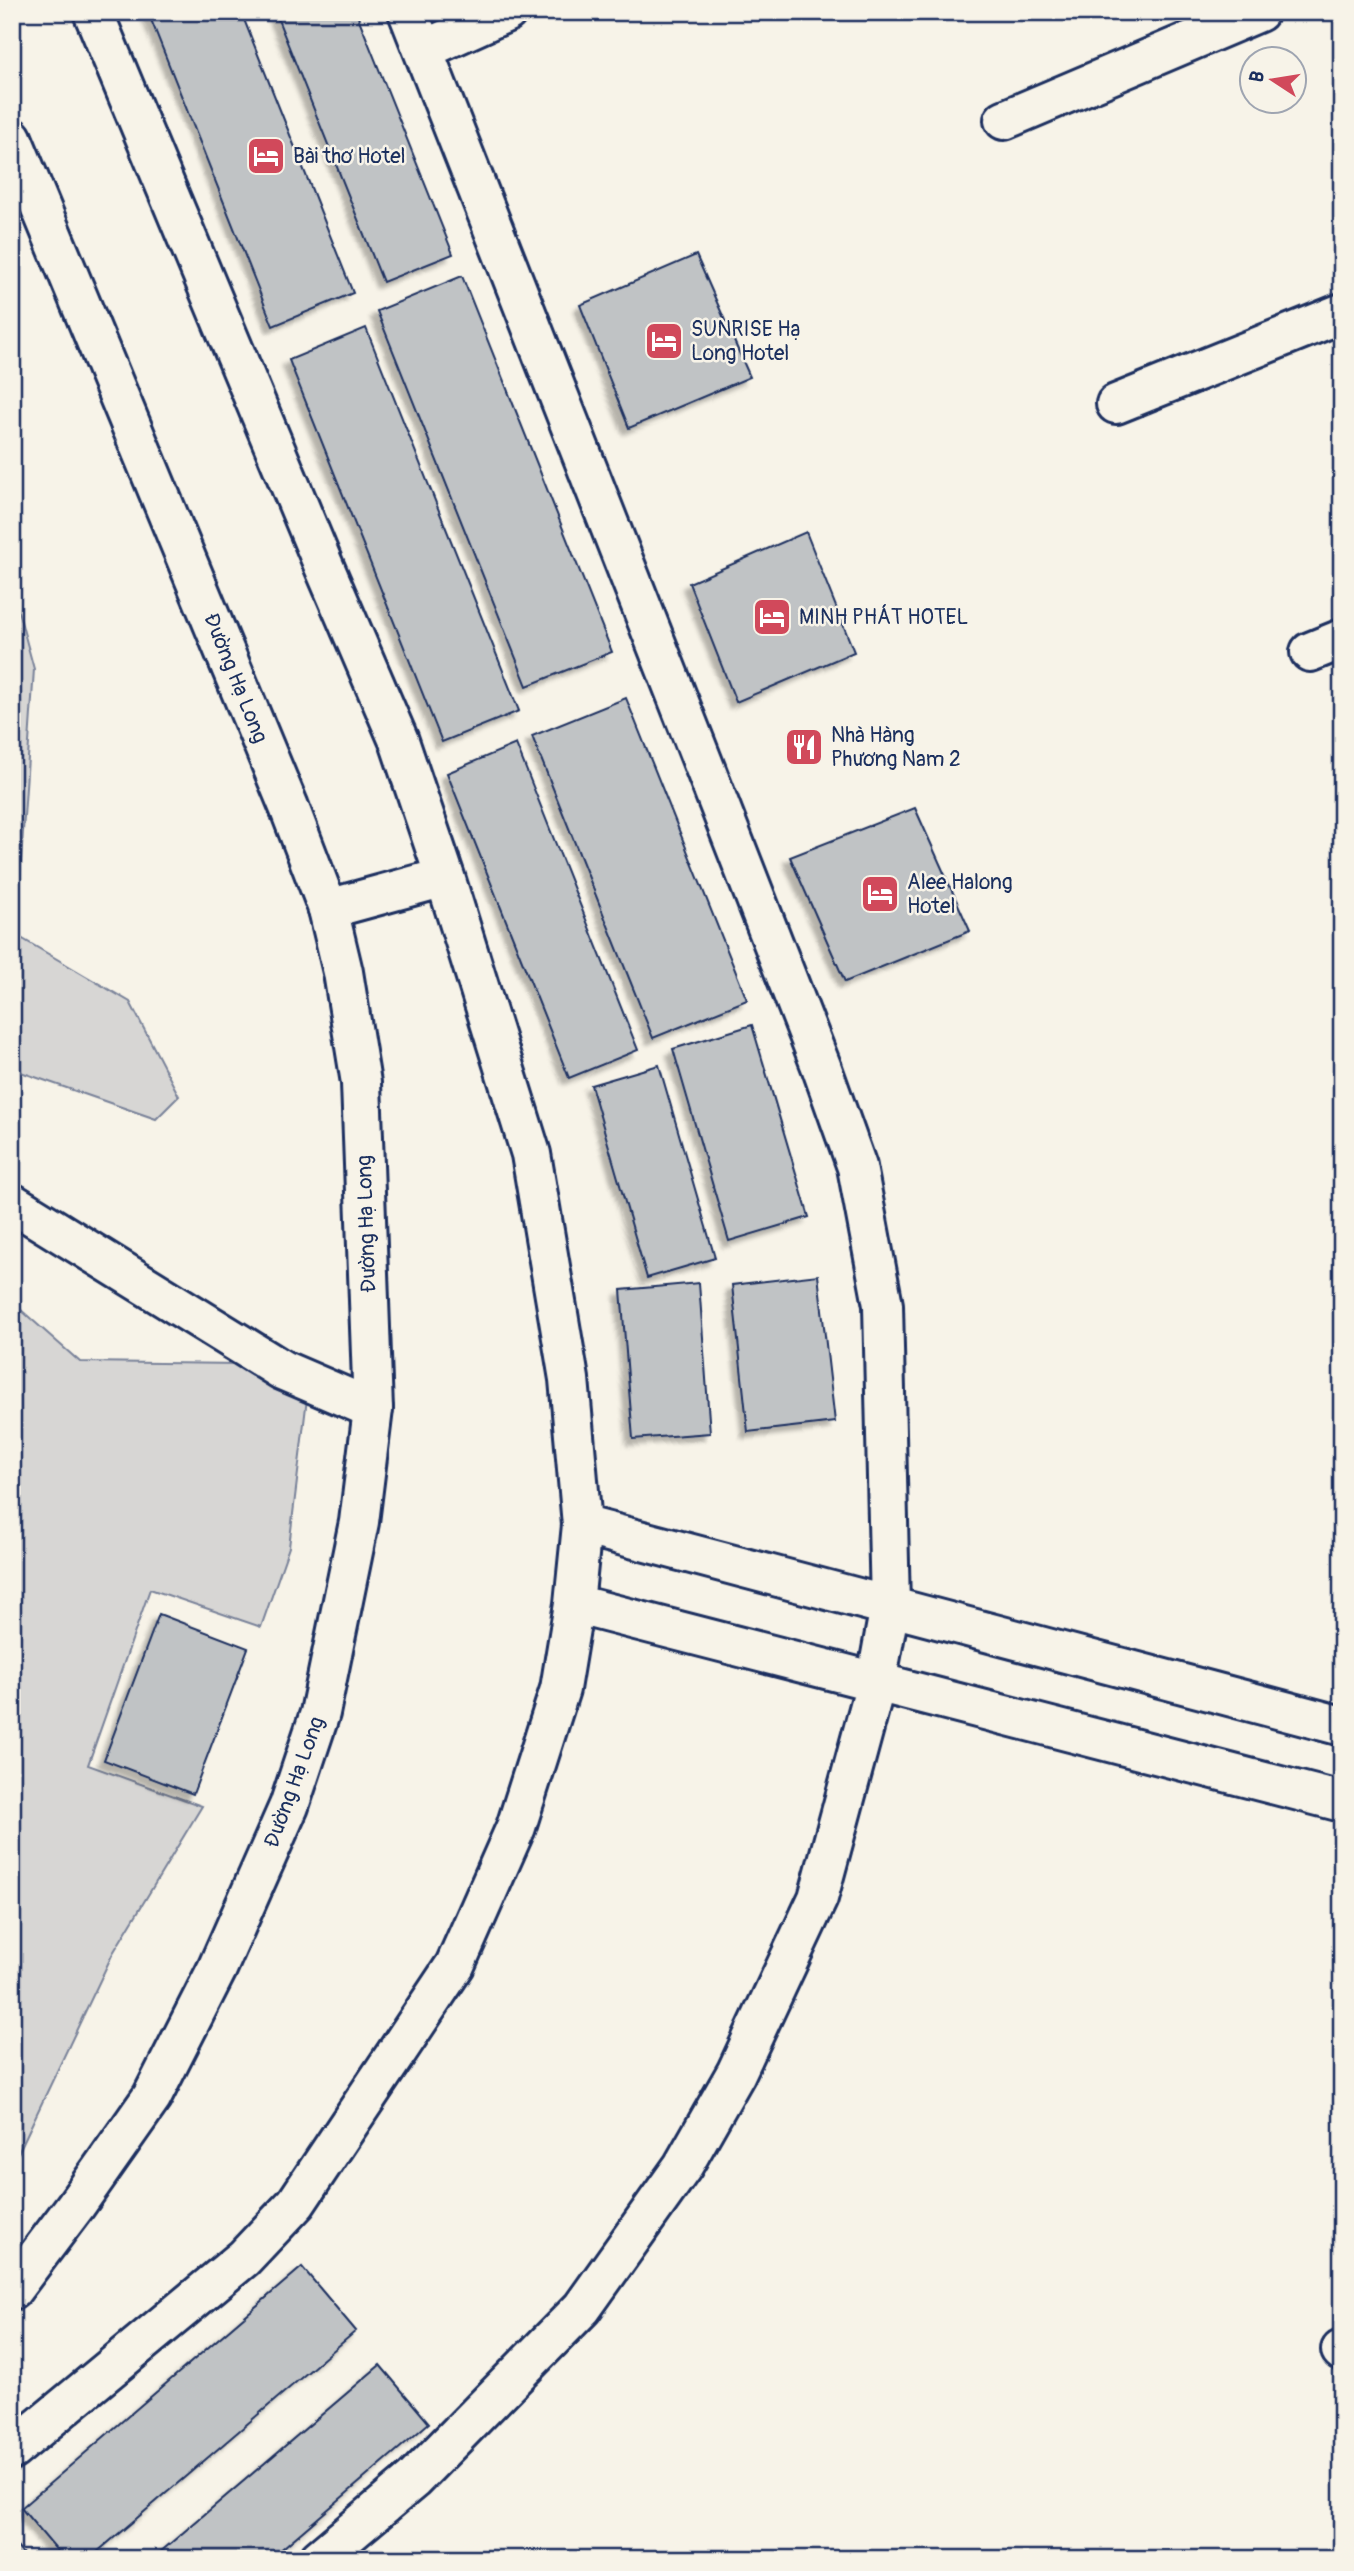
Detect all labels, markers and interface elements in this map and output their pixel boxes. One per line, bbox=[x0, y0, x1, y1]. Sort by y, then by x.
north arrow bbox=[1238, 46, 1308, 116]
text: B bbox=[1244, 69, 1270, 84]
hotel icon: Bài thơ Hotel bbox=[245, 135, 287, 177]
place label: Bài thơ Hotel bbox=[293, 143, 406, 170]
place label: SUNRISE Hạ Long Hotel bbox=[691, 316, 801, 367]
hotel icon: SUNRISE Hạ Long Hotel bbox=[643, 320, 685, 362]
hotel icon: MINH PHÁT HOTEL bbox=[751, 596, 793, 638]
place label: MINH PHÁT HOTEL bbox=[799, 604, 968, 631]
street label: Đường Hạ Long bbox=[197, 609, 274, 747]
place label: Nhà Hàng Phương Nam 2 bbox=[831, 722, 961, 773]
restaurant icon: Nhà Hàng Phương Nam 2 bbox=[783, 726, 825, 768]
place label: Alee Halong Hotel bbox=[907, 869, 1012, 920]
hotel icon: Alee Halong Hotel bbox=[859, 873, 901, 915]
street label: Đường Hạ Long bbox=[351, 1155, 382, 1293]
street label: Đường Hạ Long bbox=[258, 1713, 331, 1851]

